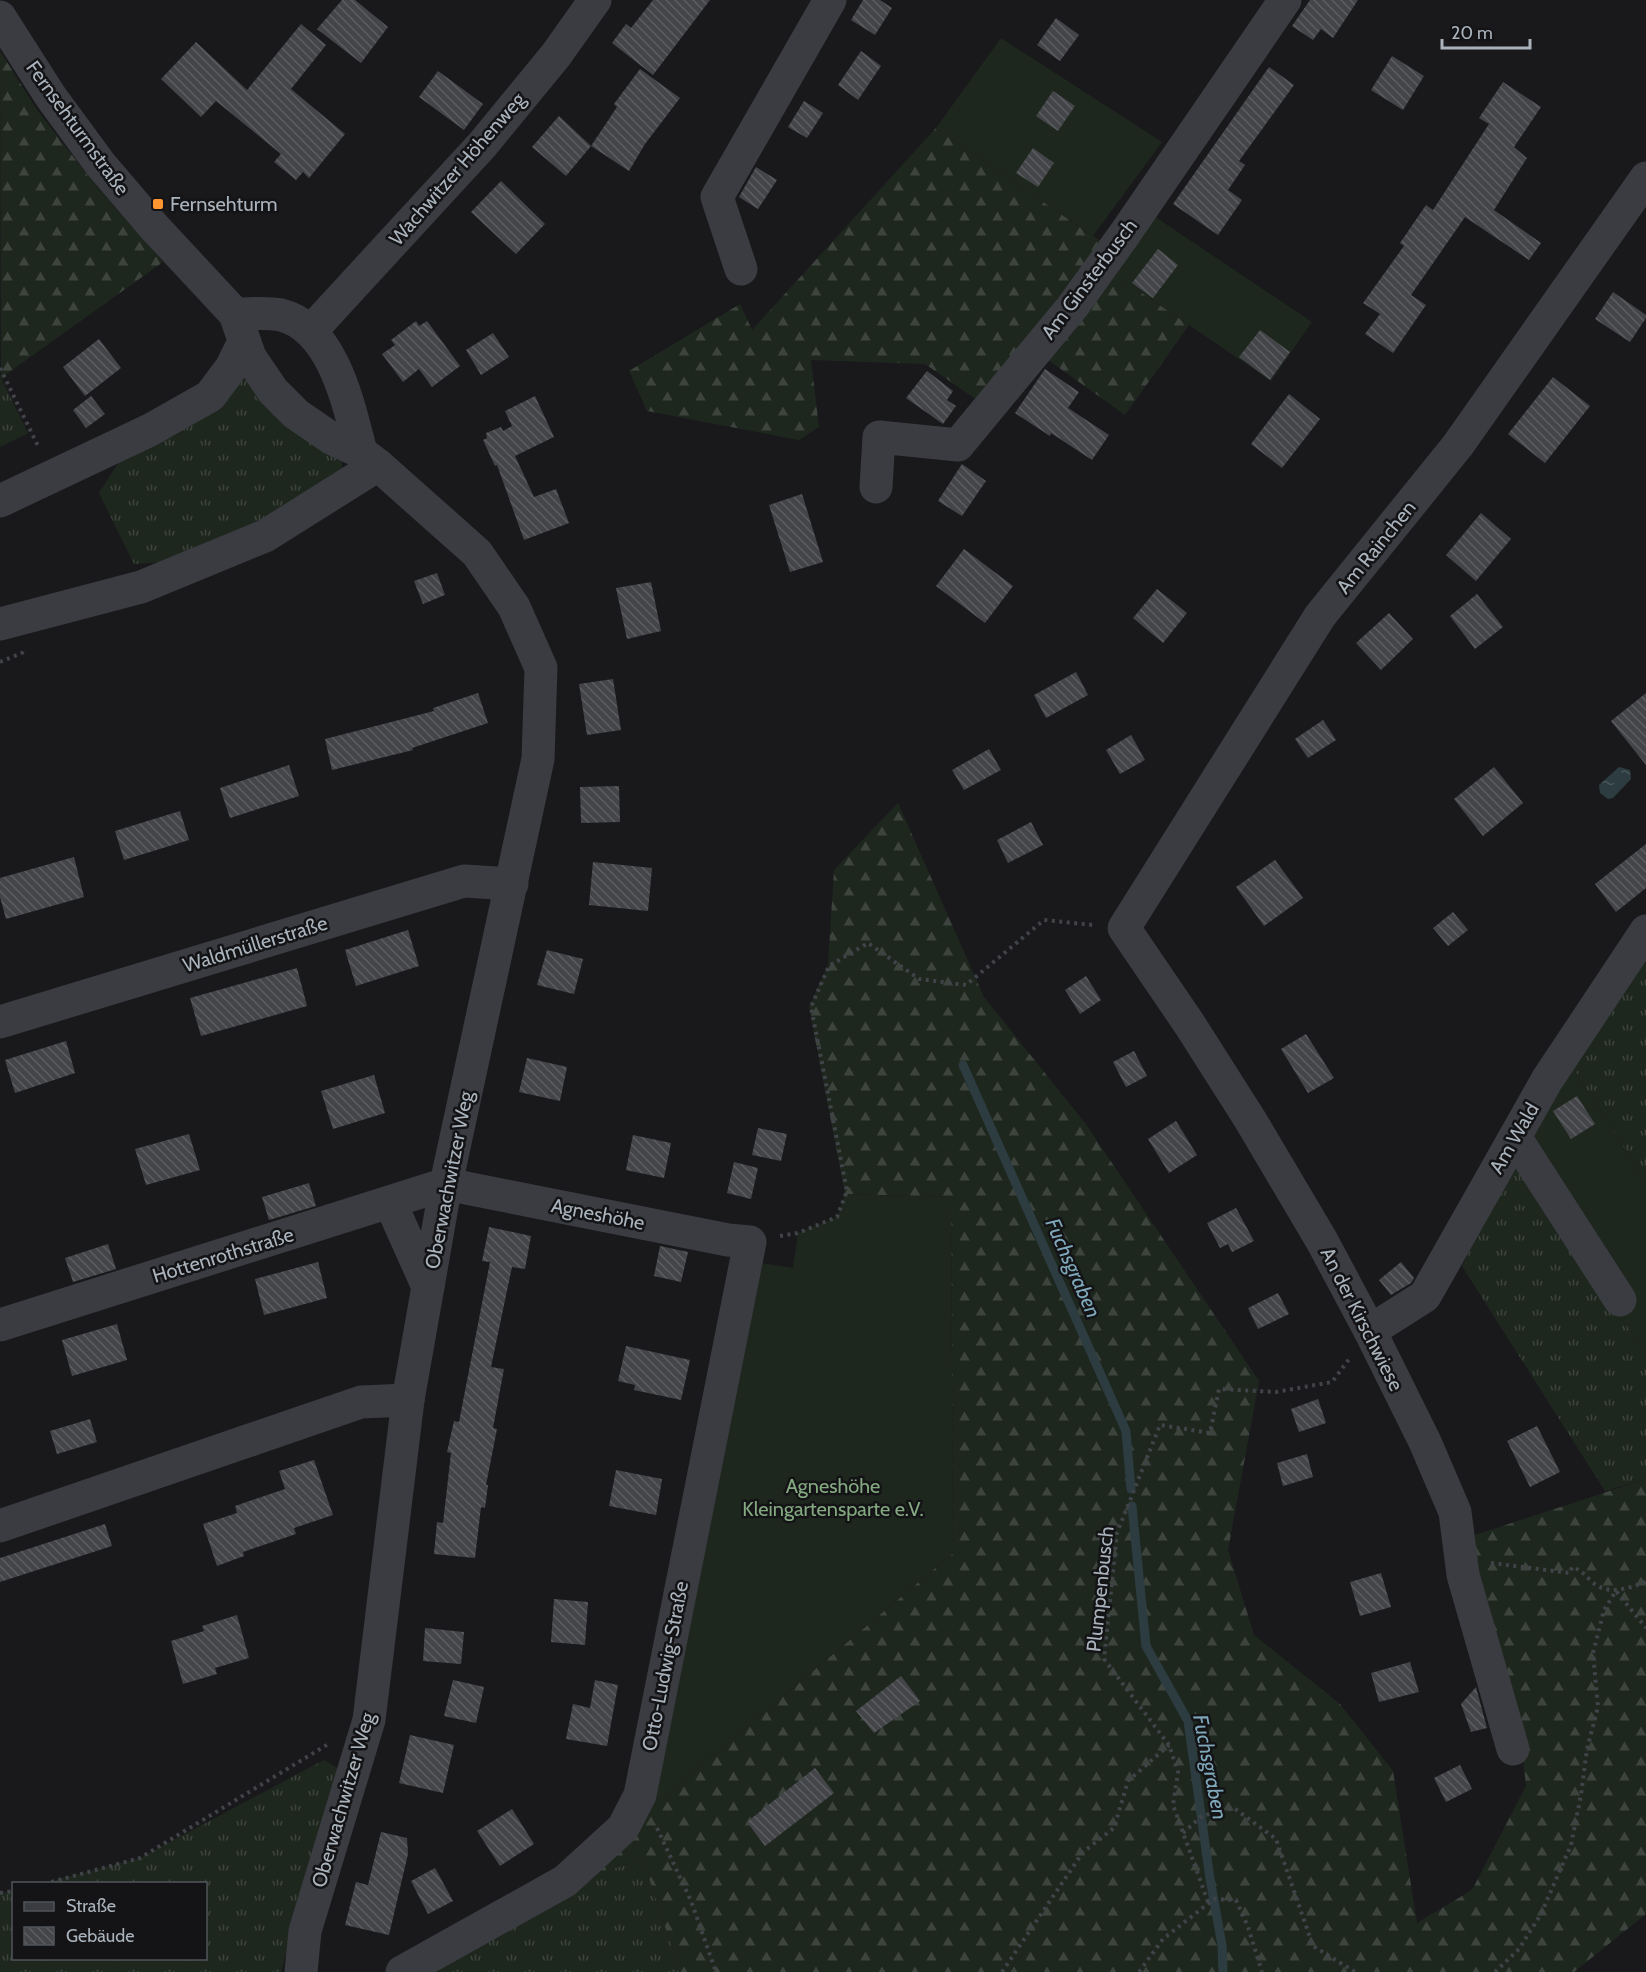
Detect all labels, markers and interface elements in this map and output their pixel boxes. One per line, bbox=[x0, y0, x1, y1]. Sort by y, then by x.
scale bar bbox=[1442, 12, 1530, 50]
text: 20 m bbox=[1451, 22, 1493, 44]
street label: Fernsehturmstraße bbox=[21, 56, 135, 200]
street label: Wachwitzer Höhenweg bbox=[384, 87, 531, 250]
place label: Fernsehturm bbox=[170, 192, 278, 216]
marker: Fernsehturm bbox=[151, 197, 165, 211]
street label: Am Ginsterbusch bbox=[1036, 214, 1142, 344]
street label: Am Rainchen bbox=[1331, 496, 1421, 598]
street label: Waldmüllerstraße bbox=[180, 911, 330, 977]
street label: Oberwachwitzer Weg bbox=[420, 1088, 478, 1271]
street label: Am Wald bbox=[1484, 1098, 1544, 1178]
street label: Agneshöhe bbox=[549, 1193, 647, 1235]
water label: Fuchsgraben bbox=[1040, 1214, 1107, 1322]
street label: Hottenrothstraße bbox=[149, 1222, 297, 1288]
street label: An der Kirschwiese bbox=[1315, 1243, 1409, 1395]
park label: Agneshöhe Kleingartensparte e.V. bbox=[742, 1474, 924, 1521]
street label: Plumpenbusch bbox=[1081, 1525, 1119, 1653]
street label: Otto-Ludwig-Straße bbox=[637, 1579, 693, 1753]
street label: Oberwachwitzer Weg bbox=[307, 1709, 380, 1890]
water label: Fuchsgraben bbox=[1188, 1712, 1233, 1822]
legend bbox=[12, 1882, 207, 1960]
text: Straße bbox=[66, 1895, 116, 1917]
text: Gebäude bbox=[66, 1925, 135, 1947]

